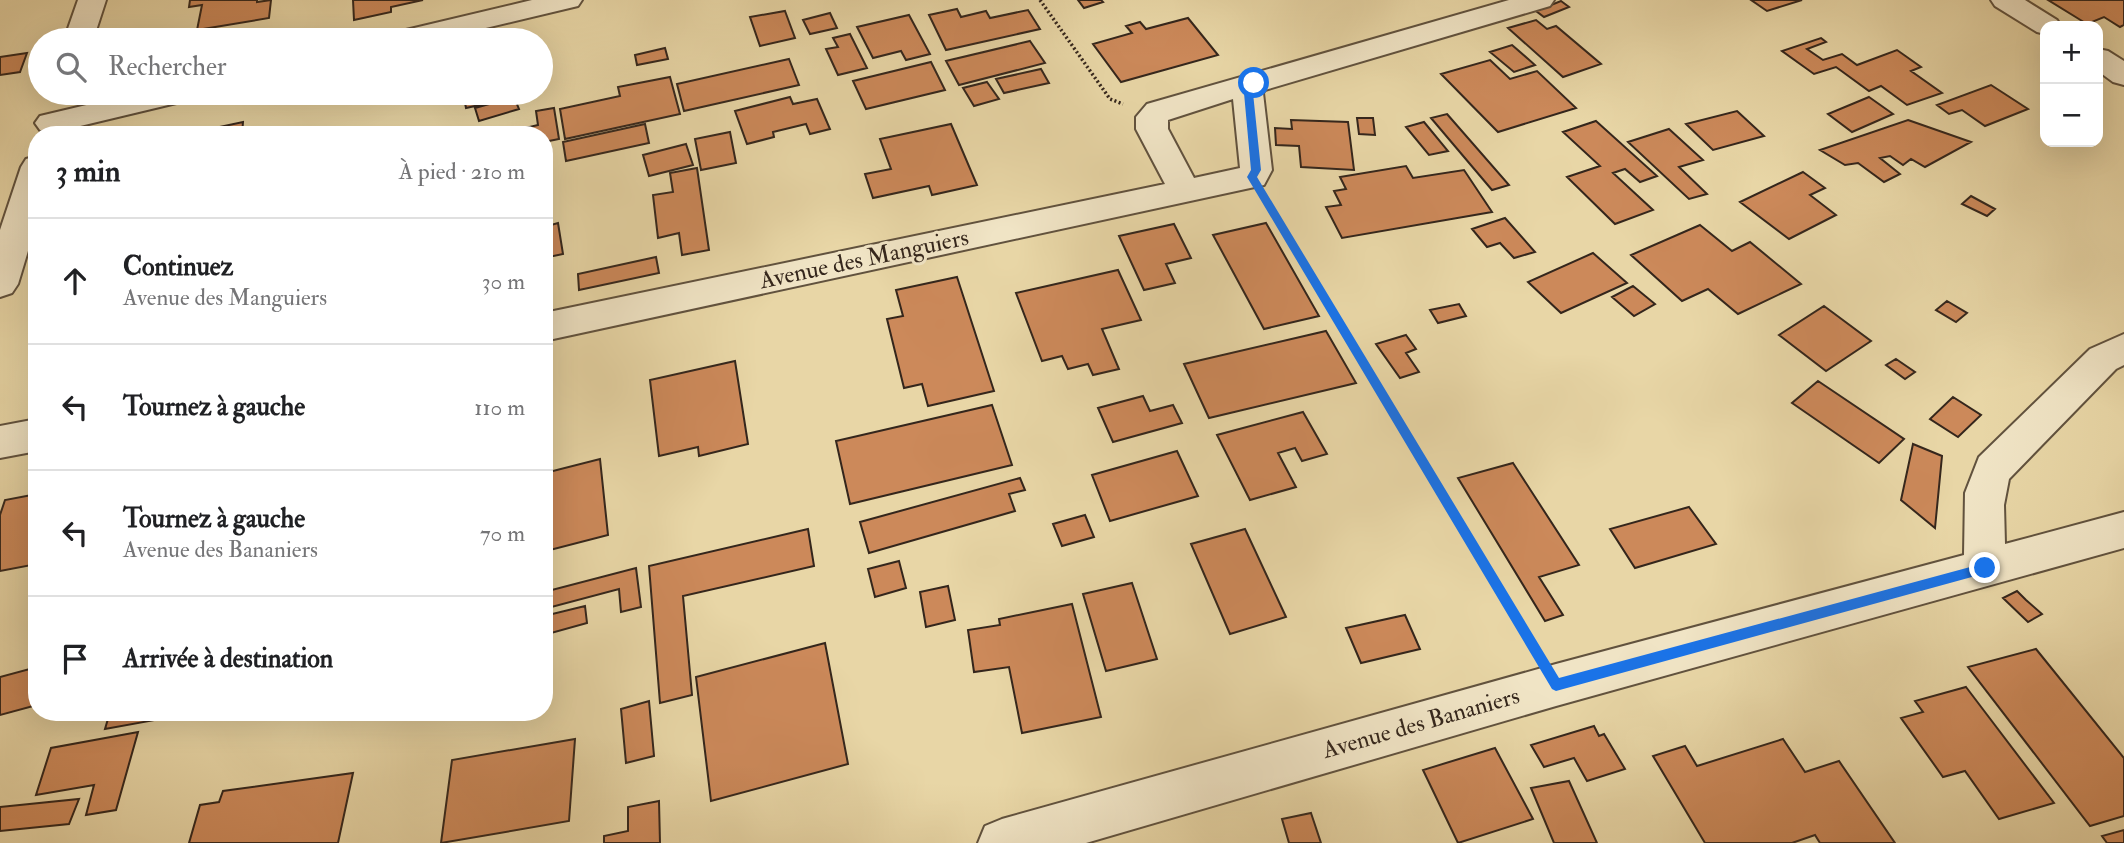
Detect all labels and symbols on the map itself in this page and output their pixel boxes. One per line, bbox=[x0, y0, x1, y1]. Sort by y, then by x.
route start bbox=[1238, 67, 1269, 98]
street label: Avenue des Manguiers bbox=[756, 222, 971, 297]
route end bbox=[1969, 552, 2000, 583]
street label: Avenue des Bananiers bbox=[1318, 680, 1523, 766]

